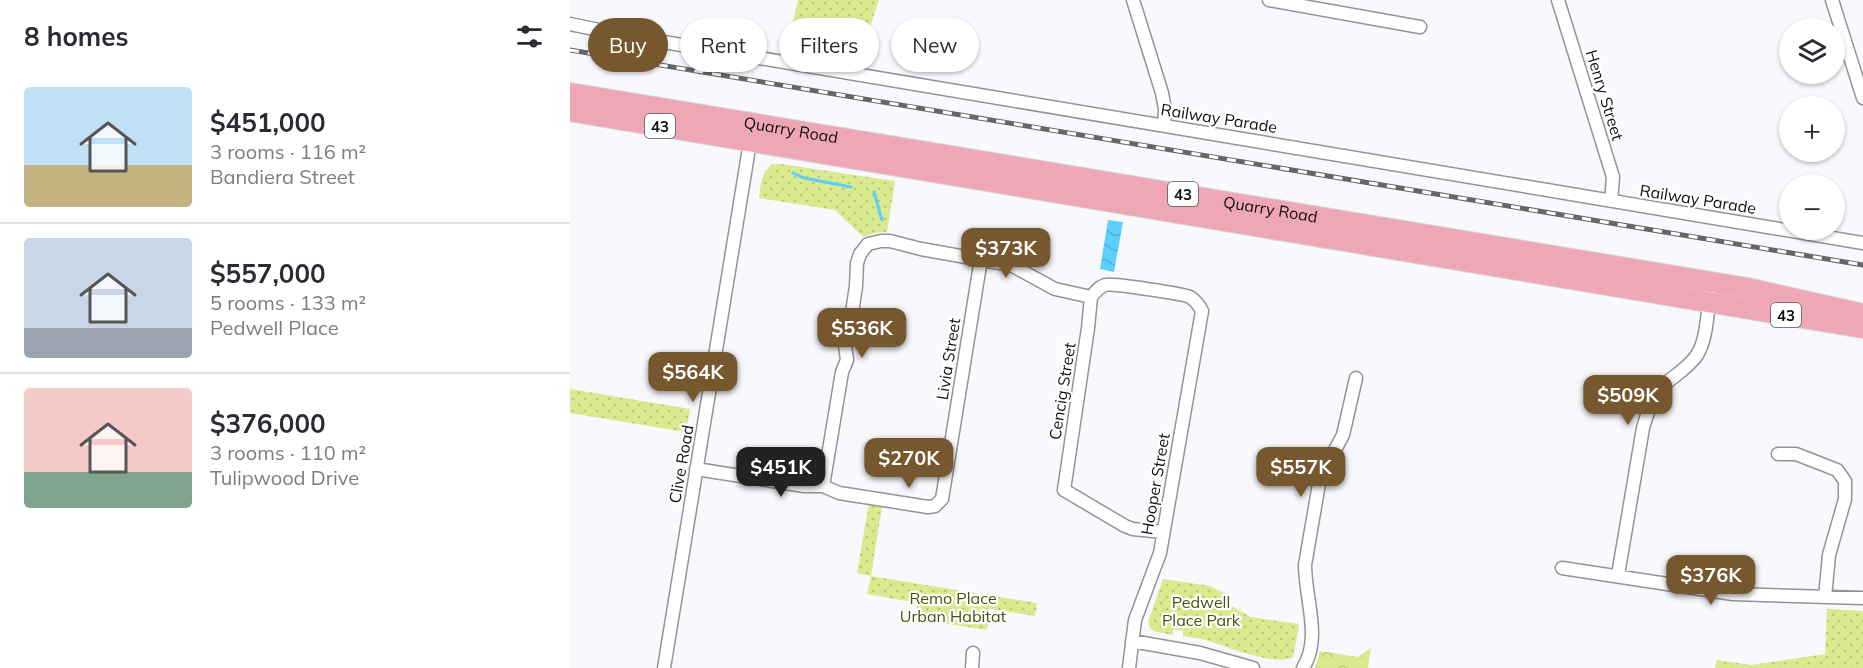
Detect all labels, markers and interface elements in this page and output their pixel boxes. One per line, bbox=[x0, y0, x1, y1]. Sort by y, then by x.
chip: Buy bbox=[588, 18, 668, 72]
chip: Rent bbox=[680, 18, 767, 72]
chip: Filters bbox=[779, 18, 879, 72]
chip: New bbox=[891, 18, 979, 72]
map controls bbox=[1779, 18, 1845, 240]
button: layers bbox=[1779, 18, 1845, 84]
text: 8 homes bbox=[24, 20, 128, 53]
icon: filters bbox=[513, 20, 546, 53]
street label: Henry Street bbox=[1582, 47, 1628, 143]
button: + bbox=[1779, 96, 1845, 162]
street label: Railway Parade bbox=[1159, 99, 1279, 137]
text: $451,000 bbox=[210, 106, 326, 139]
icon: home bbox=[72, 111, 144, 183]
street label: Quarry Road bbox=[742, 112, 840, 147]
road number: 43 bbox=[645, 114, 675, 138]
text: 3 rooms · 116 m² bbox=[210, 139, 366, 164]
text: Bandiera Street bbox=[210, 164, 355, 189]
button: − bbox=[1779, 174, 1845, 240]
street label: Railway Parade bbox=[1638, 180, 1758, 218]
road number: 43 bbox=[1168, 182, 1198, 206]
street label: Quarry Road bbox=[1222, 191, 1319, 227]
pin: $373K bbox=[964, 228, 1048, 279]
text: $373K bbox=[975, 235, 1037, 260]
text: $557,000 bbox=[210, 257, 326, 290]
icon: home bbox=[72, 262, 144, 334]
text: 5 rooms · 133 m² bbox=[210, 290, 366, 315]
road number: 43 bbox=[1771, 303, 1801, 327]
pin: $536K bbox=[820, 308, 904, 359]
text: Pedwell Place bbox=[210, 315, 339, 340]
text: $536K bbox=[831, 315, 893, 340]
street label: Livia Street bbox=[932, 316, 964, 401]
street label: Cencig Street bbox=[1044, 341, 1080, 441]
pin: $564K bbox=[651, 352, 735, 403]
text: $564K bbox=[662, 359, 724, 384]
pin: $509K bbox=[1586, 375, 1670, 426]
text: $509K bbox=[1597, 382, 1659, 407]
text: $376,000 bbox=[210, 407, 326, 440]
icon: home bbox=[72, 412, 144, 484]
street label: Clive Road bbox=[664, 423, 698, 505]
street label: Hooper Street bbox=[1136, 431, 1174, 536]
pin: $270K bbox=[867, 438, 951, 489]
text: 3 rooms · 110 m² bbox=[210, 440, 366, 465]
text: $270K bbox=[878, 445, 940, 470]
pin: $451K bbox=[739, 447, 823, 498]
pin: $557K bbox=[1259, 447, 1343, 498]
text: $451K bbox=[750, 454, 812, 479]
text: $557K bbox=[1270, 454, 1332, 479]
text: Tulipwood Drive bbox=[210, 465, 359, 490]
pin: $376K bbox=[1669, 555, 1753, 606]
text: $376K bbox=[1680, 562, 1742, 587]
park label: Remo Place Urban Habitat bbox=[900, 588, 1007, 626]
park label: Pedwell Place Park bbox=[1162, 592, 1241, 630]

